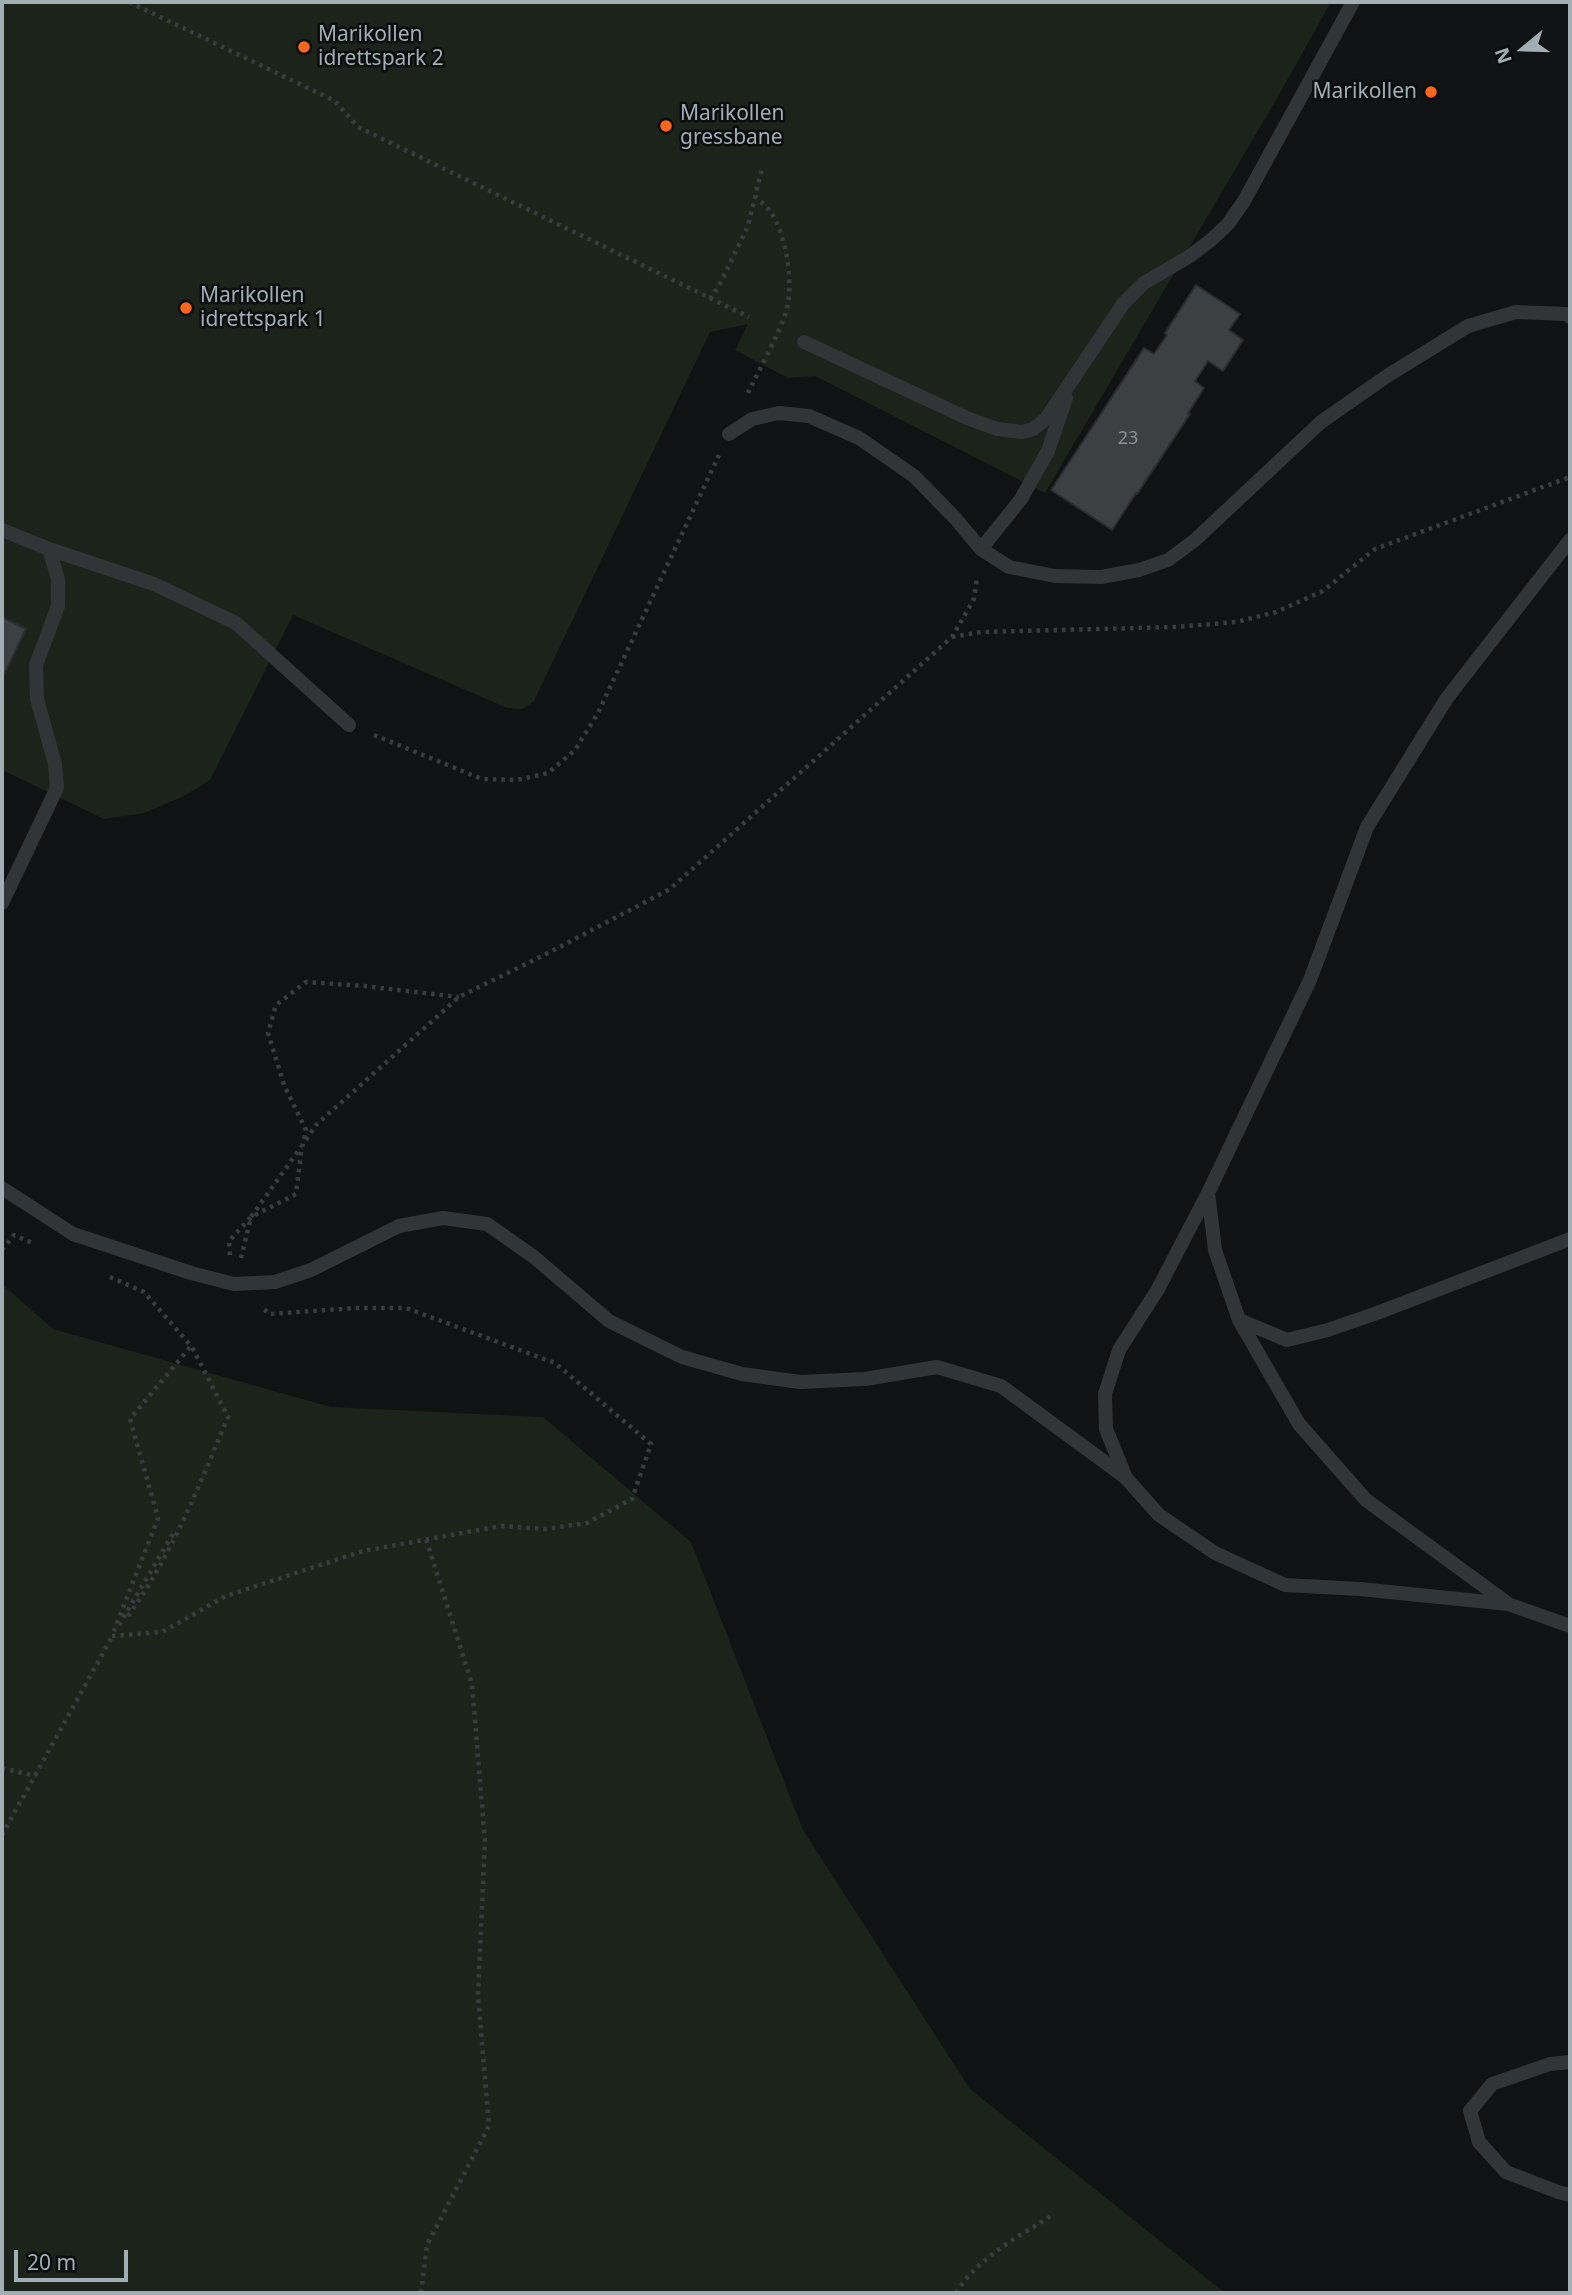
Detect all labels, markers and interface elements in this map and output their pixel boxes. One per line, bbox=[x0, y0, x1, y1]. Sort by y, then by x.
north arrow bbox=[1488, 14, 1558, 84]
place label: Marikollen idrettspark 2 bbox=[318, 22, 444, 72]
marker: Marikollen idrettspark 2 bbox=[296, 39, 312, 55]
text: N bbox=[1488, 44, 1518, 67]
place label: Marikollen bbox=[1313, 79, 1417, 105]
marker: Marikollen bbox=[1423, 84, 1439, 100]
place label: Marikollen gressbane bbox=[680, 101, 784, 151]
marker: Marikollen gressbane bbox=[658, 118, 674, 134]
place label: Marikollen idrettspark 1 bbox=[200, 283, 326, 333]
marker: Marikollen idrettspark 1 bbox=[178, 300, 194, 316]
house number: 23 bbox=[1118, 428, 1138, 450]
scale bar bbox=[18, 2236, 131, 2280]
text: 20 m bbox=[27, 2248, 76, 2276]

